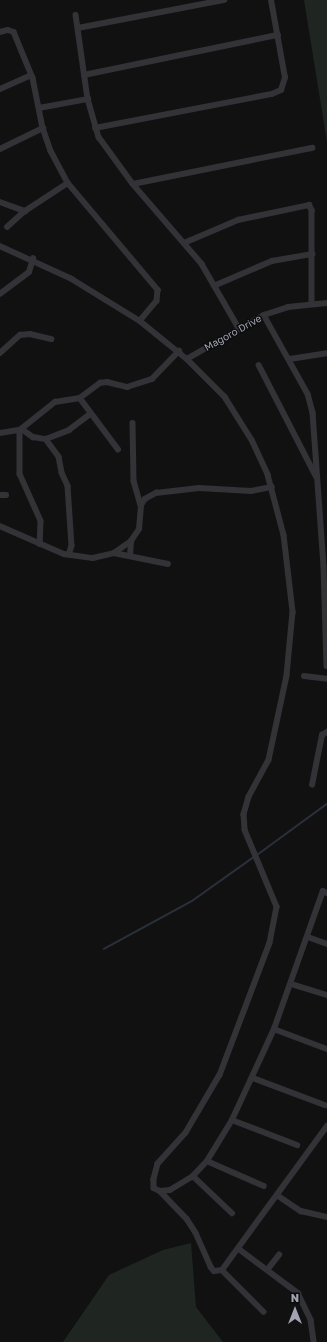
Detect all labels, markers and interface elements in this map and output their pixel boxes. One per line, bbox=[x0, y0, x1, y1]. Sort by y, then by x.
street label: Magoro Drive bbox=[202, 312, 264, 354]
north arrow bbox=[275, 1290, 315, 1330]
text: N bbox=[291, 1291, 299, 1304]

